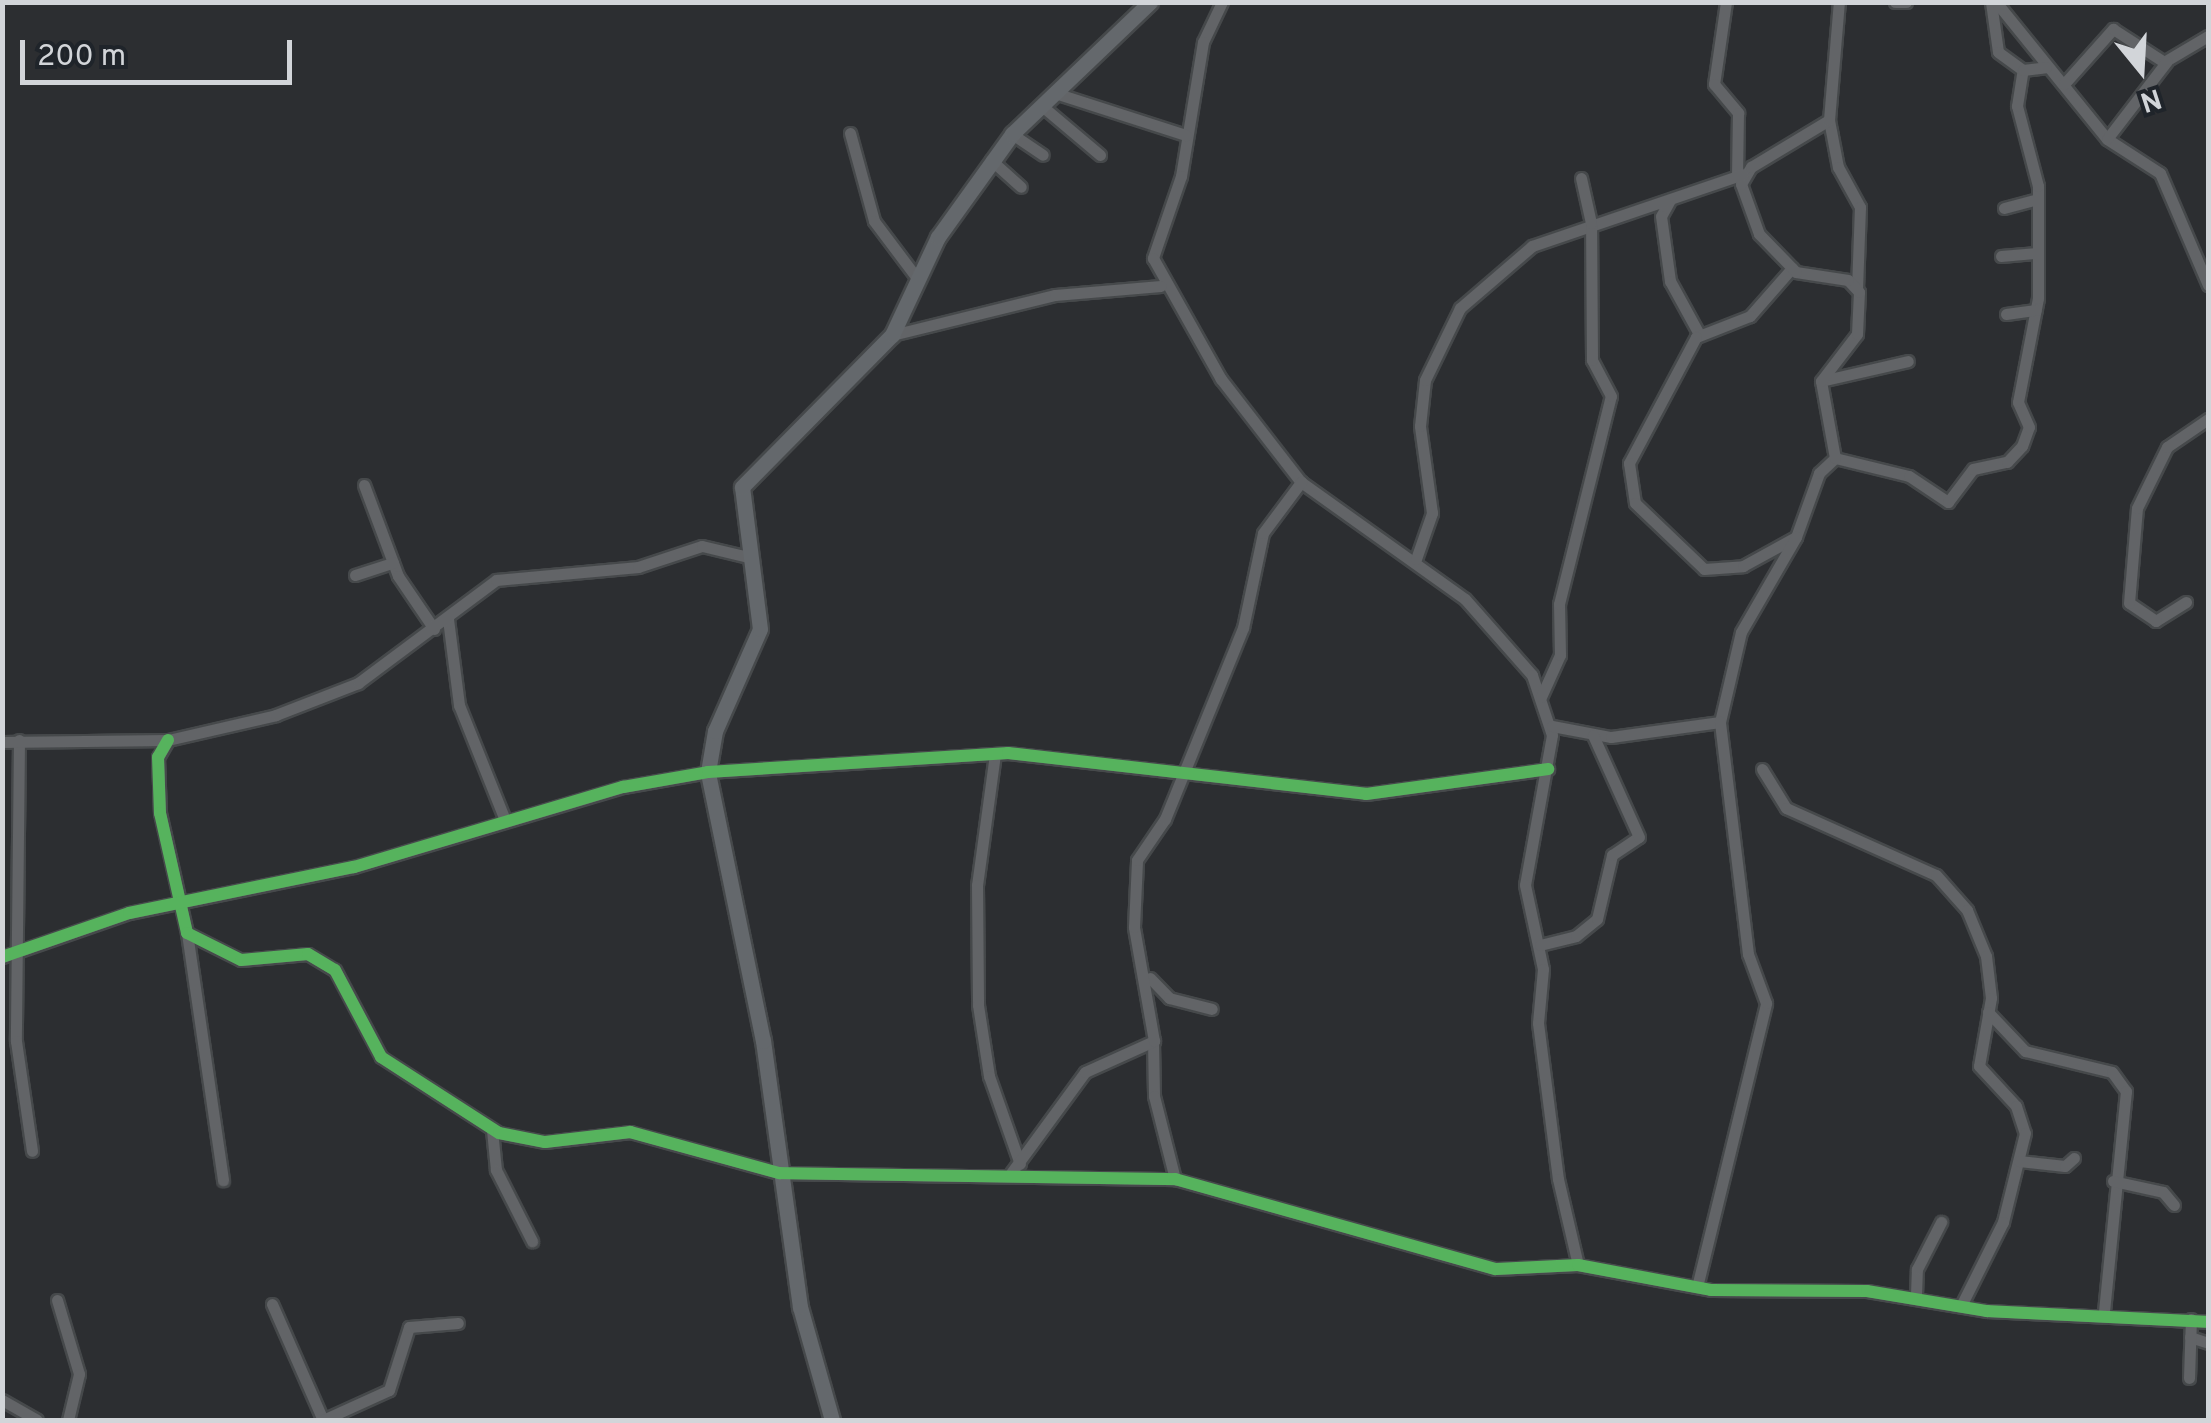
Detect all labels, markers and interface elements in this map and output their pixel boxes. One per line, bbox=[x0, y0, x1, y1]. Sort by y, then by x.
scale bar bbox=[25, 20, 298, 82]
north arrow bbox=[2091, 20, 2191, 120]
text: 200 m bbox=[37, 39, 126, 76]
text: N bbox=[2135, 78, 2165, 119]

